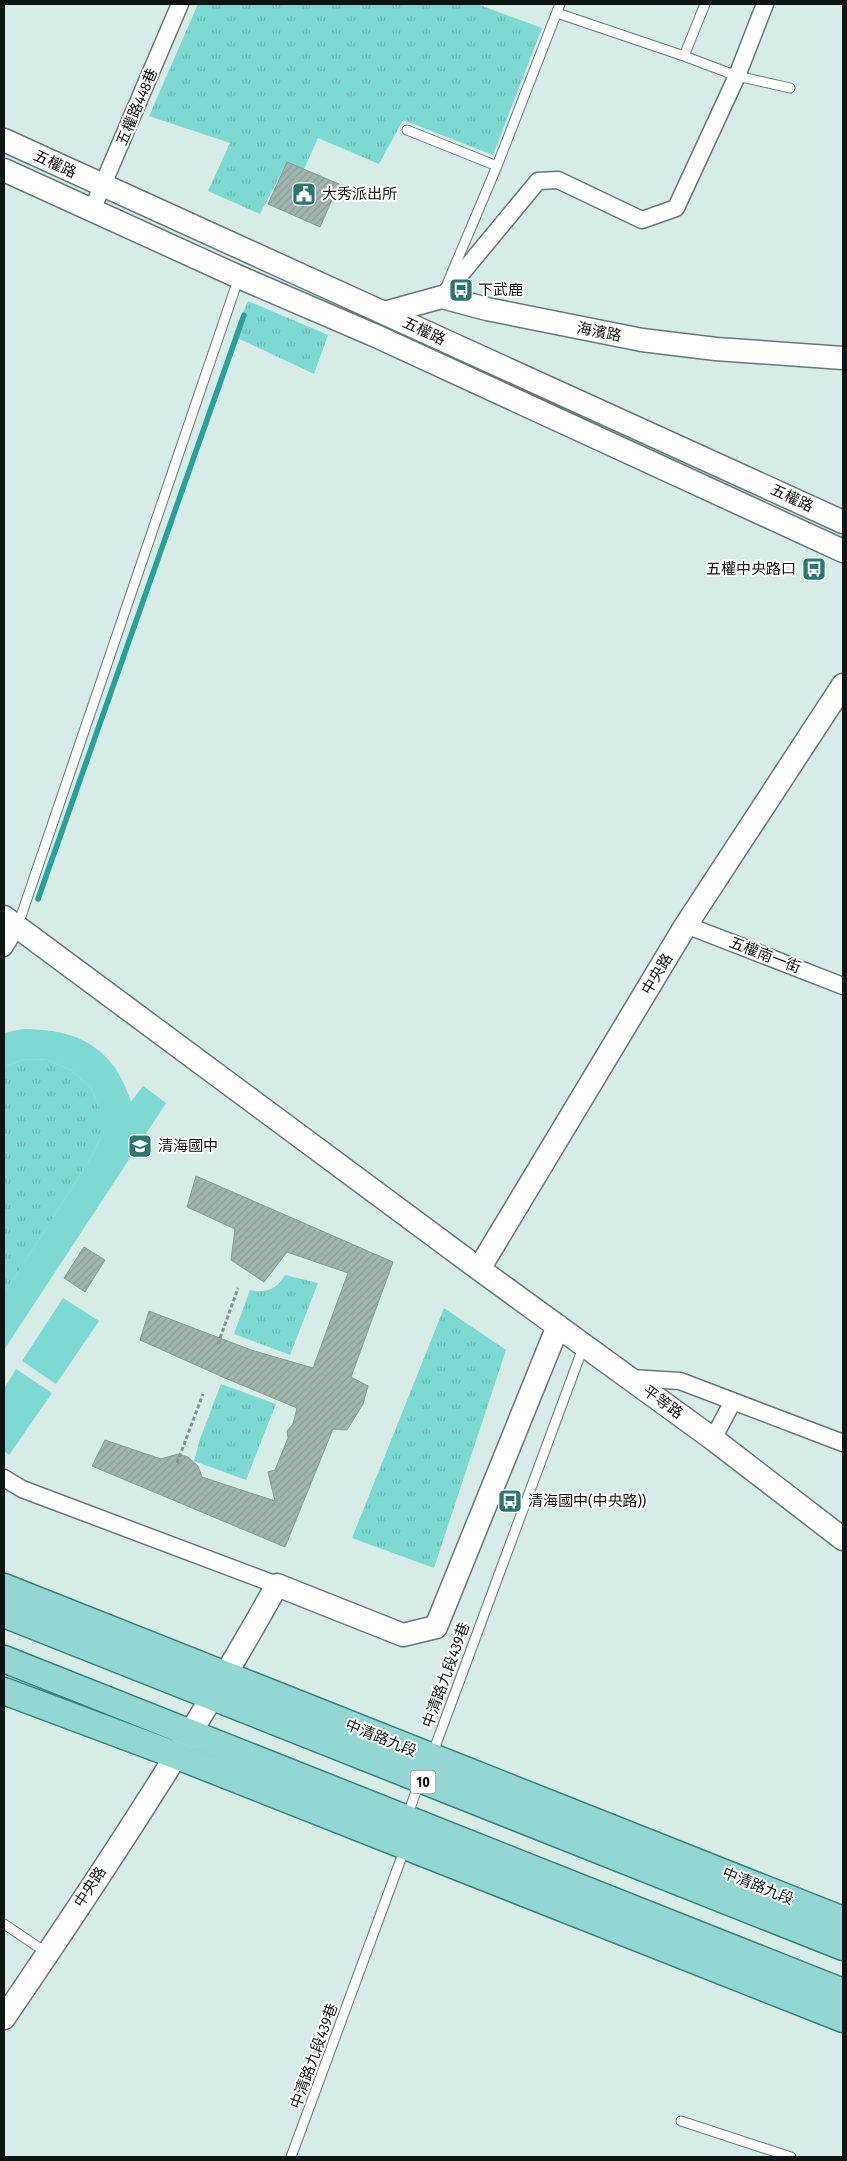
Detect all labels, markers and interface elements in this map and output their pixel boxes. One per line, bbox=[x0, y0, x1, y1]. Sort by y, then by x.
street label: 五權路448巷 bbox=[113, 66, 161, 148]
street label: 五權路 bbox=[31, 146, 79, 182]
public building icon: 大秀派出所 bbox=[291, 181, 317, 207]
place label: 大秀派出所 bbox=[322, 185, 397, 203]
bus stop icon: 下武鹿 bbox=[448, 277, 474, 303]
place label: 下武鹿 bbox=[478, 281, 523, 299]
street label: 五權路 bbox=[400, 313, 448, 349]
street label: 海濱路 bbox=[575, 319, 623, 345]
street label: 五權路 bbox=[768, 480, 816, 516]
bus stop icon: 五權中央路口 bbox=[801, 556, 827, 582]
place label: 五權中央路口 bbox=[706, 560, 796, 578]
street label: 五權南一街 bbox=[727, 933, 803, 977]
street label: 中央路 bbox=[638, 950, 676, 998]
school or university icon: 清海國中 bbox=[127, 1133, 153, 1159]
place label: 清海國中 bbox=[158, 1137, 218, 1155]
street label: 平等路 bbox=[640, 1381, 686, 1423]
bus stop icon: 清海國中(中央路)) bbox=[497, 1488, 523, 1514]
place label: 清海國中(中央路)) bbox=[528, 1492, 646, 1510]
street label: 中清路九段439巷 bbox=[419, 1620, 473, 1730]
street label: 中清路九段 bbox=[343, 1716, 419, 1760]
road number: 10 bbox=[410, 1770, 436, 1794]
street label: 中央路 bbox=[70, 1863, 110, 1911]
street label: 中清路九段 bbox=[720, 1864, 796, 1908]
street label: 中清路九段439巷 bbox=[287, 2001, 341, 2111]

